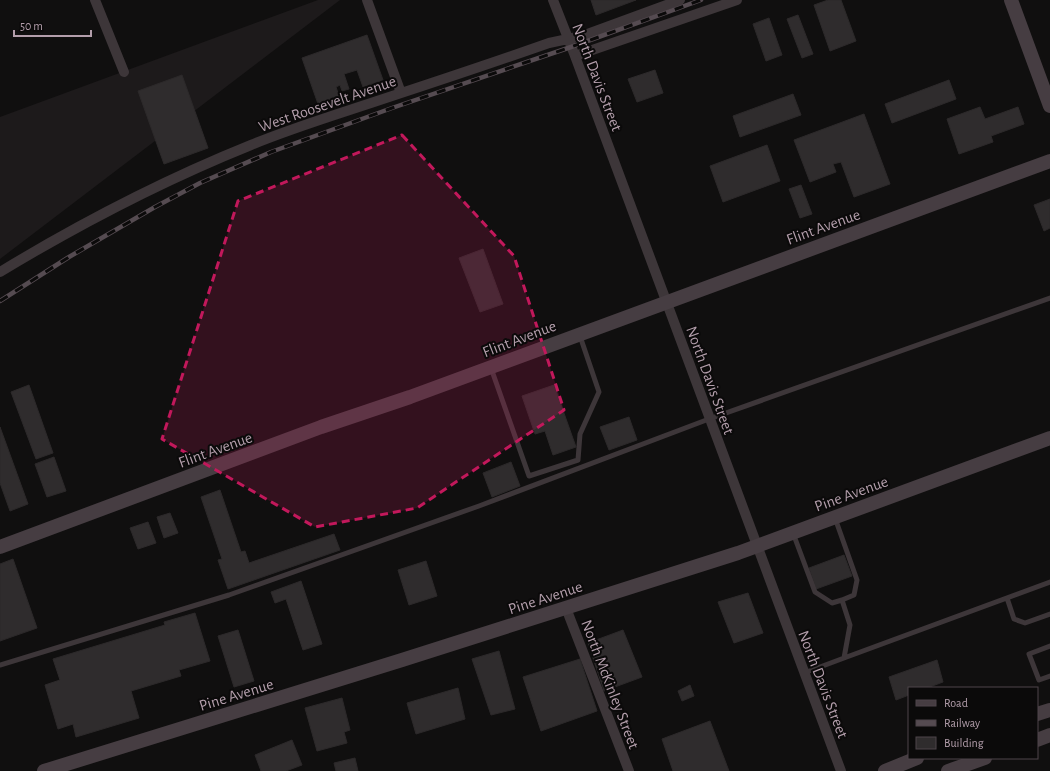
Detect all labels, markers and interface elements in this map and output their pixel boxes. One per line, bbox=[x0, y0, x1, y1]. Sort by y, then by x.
scale bar bbox=[14, 12, 91, 38]
text: 50 m bbox=[20, 20, 43, 32]
street label: North Davis Street bbox=[569, 21, 625, 133]
street label: West Roosevelt Avenue bbox=[257, 73, 398, 135]
street label: Flint Avenue bbox=[784, 206, 862, 248]
street label: Flint Avenue bbox=[480, 318, 558, 360]
street label: North Davis Street bbox=[683, 324, 737, 437]
street label: Flint Avenue bbox=[176, 429, 254, 471]
street label: Pine Avenue bbox=[812, 473, 890, 515]
street label: Pine Avenue bbox=[506, 578, 584, 617]
street label: North McKinley Street bbox=[577, 618, 642, 751]
street label: North Davis Street bbox=[795, 628, 851, 740]
street label: Pine Avenue bbox=[197, 676, 276, 714]
legend bbox=[908, 687, 1038, 759]
text: Road bbox=[944, 697, 968, 709]
text: Railway bbox=[944, 717, 980, 730]
text: Building bbox=[944, 737, 984, 749]

